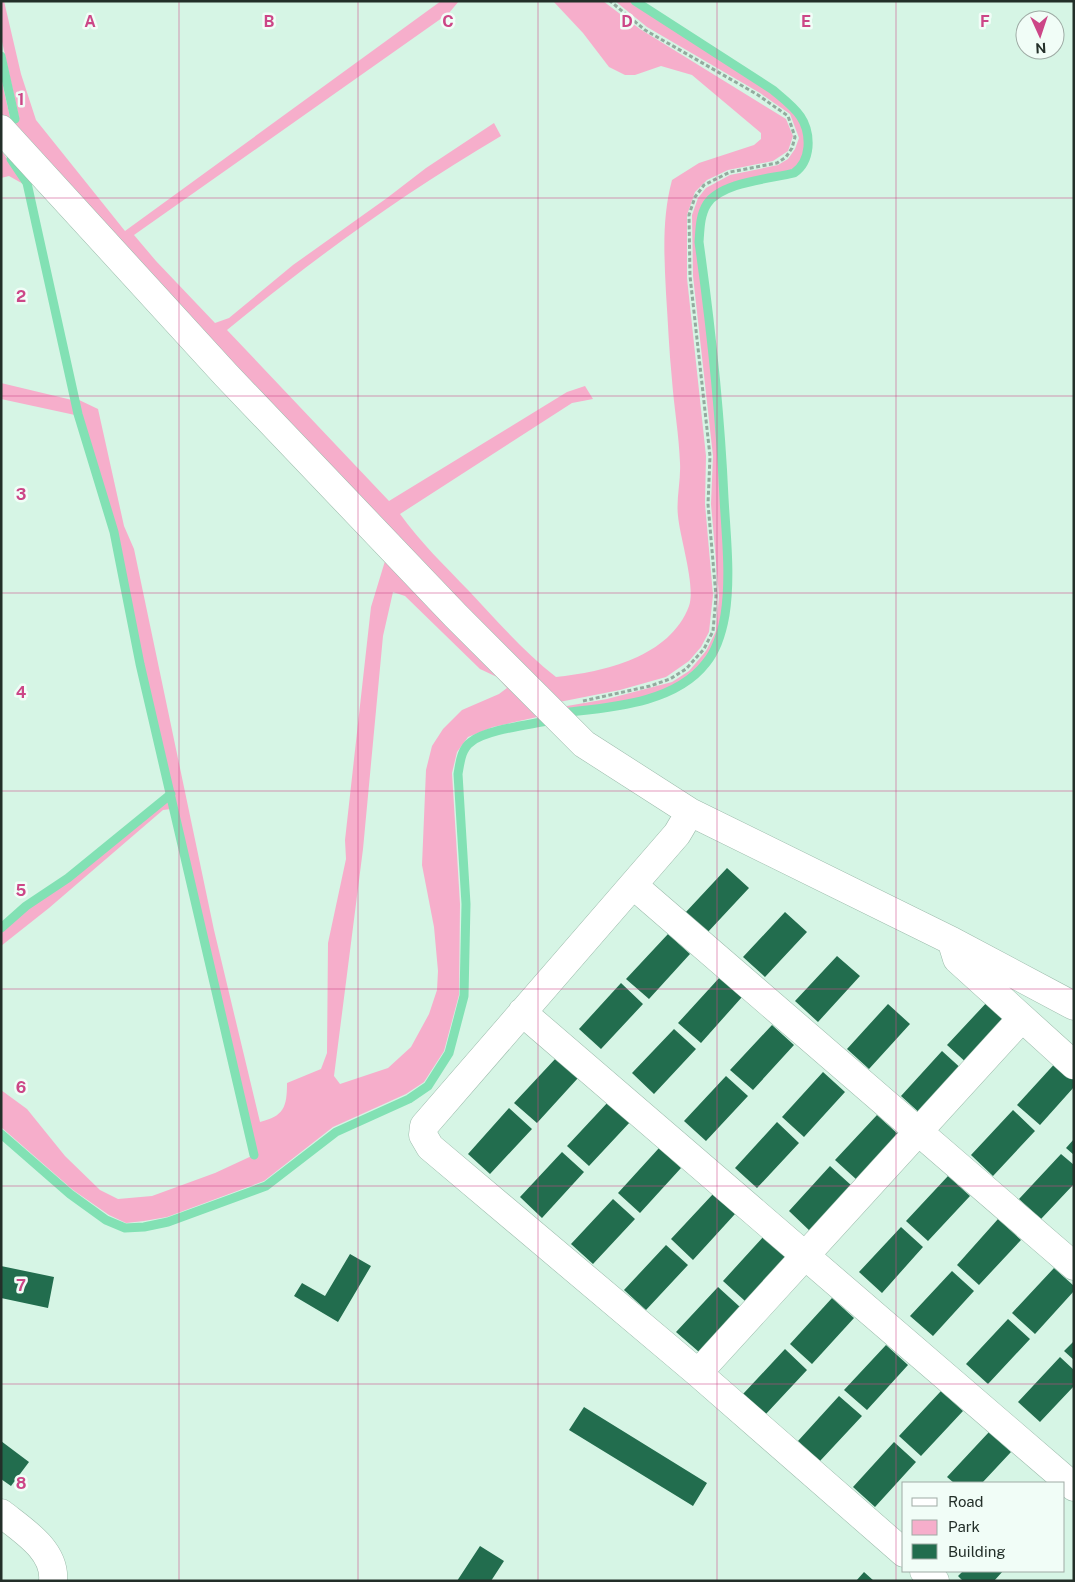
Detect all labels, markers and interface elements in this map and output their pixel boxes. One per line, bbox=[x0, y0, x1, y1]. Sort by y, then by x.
north arrow bbox=[1015, 10, 1065, 60]
text: A bbox=[84, 12, 96, 31]
text: B bbox=[264, 12, 275, 31]
text: C bbox=[442, 12, 454, 31]
text: D bbox=[621, 12, 633, 31]
text: E bbox=[801, 12, 811, 31]
text: F bbox=[980, 12, 990, 31]
text: N bbox=[1035, 40, 1047, 56]
text: 1 bbox=[18, 90, 24, 109]
text: 2 bbox=[16, 287, 26, 306]
text: 3 bbox=[16, 485, 26, 504]
text: 4 bbox=[16, 683, 27, 702]
text: 5 bbox=[16, 881, 27, 900]
text: 6 bbox=[16, 1078, 26, 1097]
text: 7 bbox=[16, 1276, 26, 1295]
text: 8 bbox=[16, 1474, 27, 1493]
legend bbox=[902, 1482, 1065, 1572]
text: Road bbox=[948, 1493, 984, 1510]
text: Park bbox=[948, 1518, 980, 1535]
text: Building bbox=[948, 1543, 1006, 1560]

